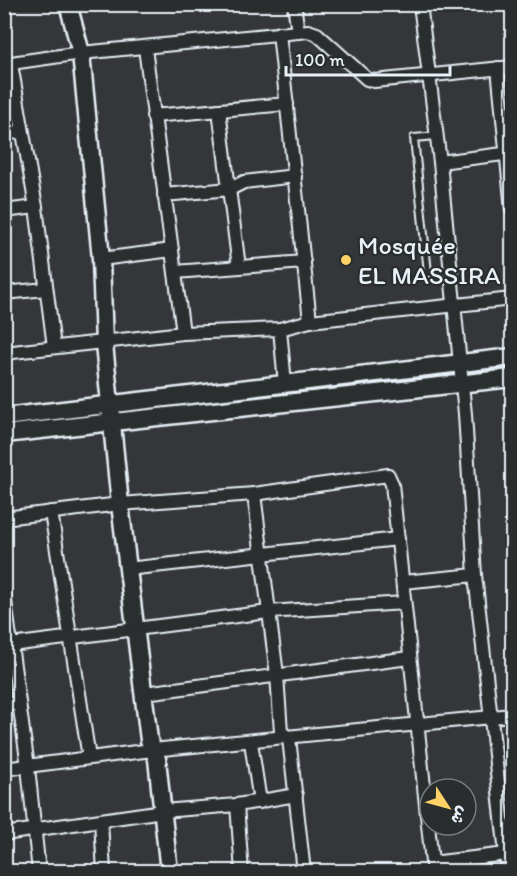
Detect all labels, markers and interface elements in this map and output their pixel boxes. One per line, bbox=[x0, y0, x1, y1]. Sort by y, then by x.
scale bar bbox=[286, 39, 450, 77]
text: 100 m bbox=[295, 49, 345, 71]
place label: Mosquée EL MASSIRA bbox=[358, 229, 501, 291]
marker: Mosquée EL MASSIRA bbox=[339, 253, 353, 267]
north arrow bbox=[418, 777, 478, 837]
text: ش bbox=[447, 803, 473, 828]

